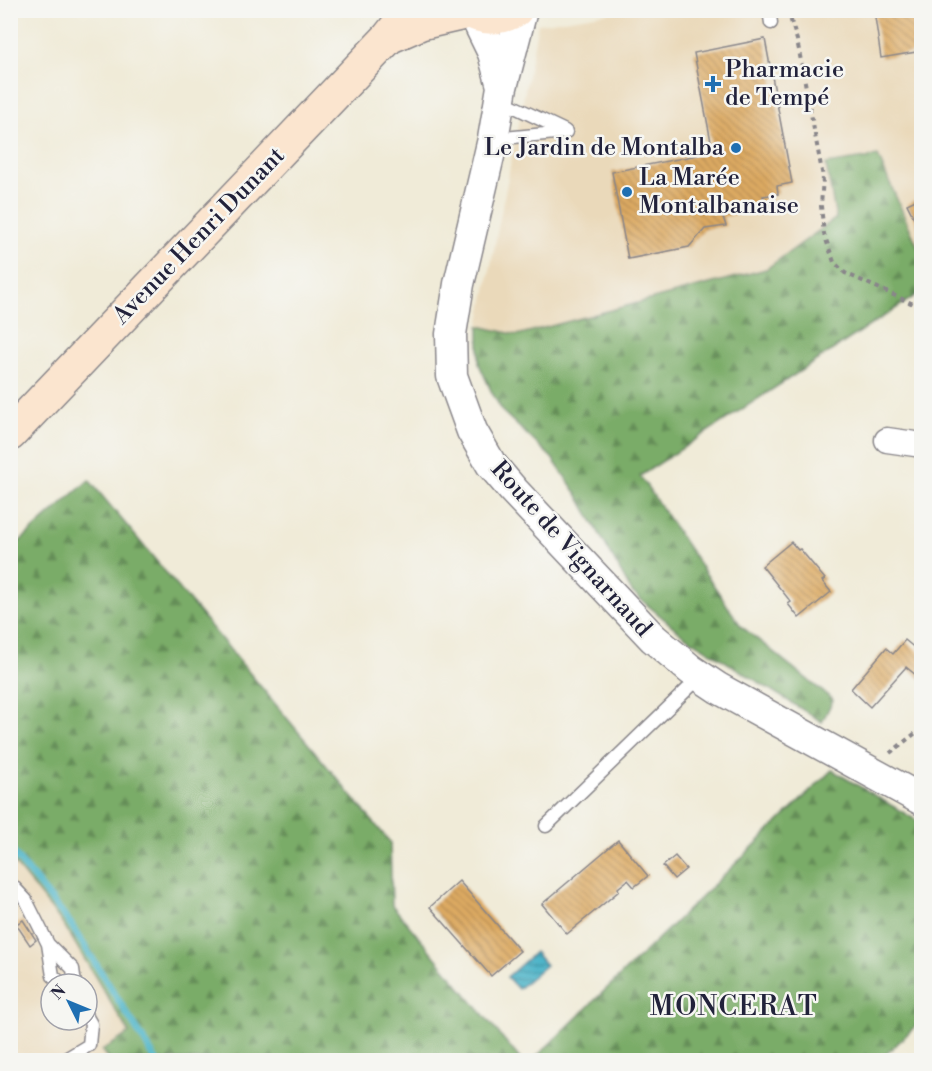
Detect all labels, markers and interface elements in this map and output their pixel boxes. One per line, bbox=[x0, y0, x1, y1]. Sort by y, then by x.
place label: Pharmacie de Tempé bbox=[725, 55, 844, 113]
marker: Pharmacie de Tempé bbox=[706, 77, 720, 91]
place label: Le Jardin de Montalba bbox=[484, 133, 725, 163]
street label: Avenue Henri Dunant bbox=[106, 141, 292, 332]
marker: Le Jardin de Montalba bbox=[729, 141, 743, 155]
place label: La Marée Montalbanaise bbox=[639, 163, 799, 221]
marker: La Marée Montalbanaise bbox=[620, 185, 634, 199]
street label: Route de Vignarnaud bbox=[484, 455, 658, 644]
north arrow bbox=[39, 972, 99, 1032]
text: N bbox=[47, 981, 71, 1004]
district label: MONCERAT bbox=[650, 990, 818, 1024]

